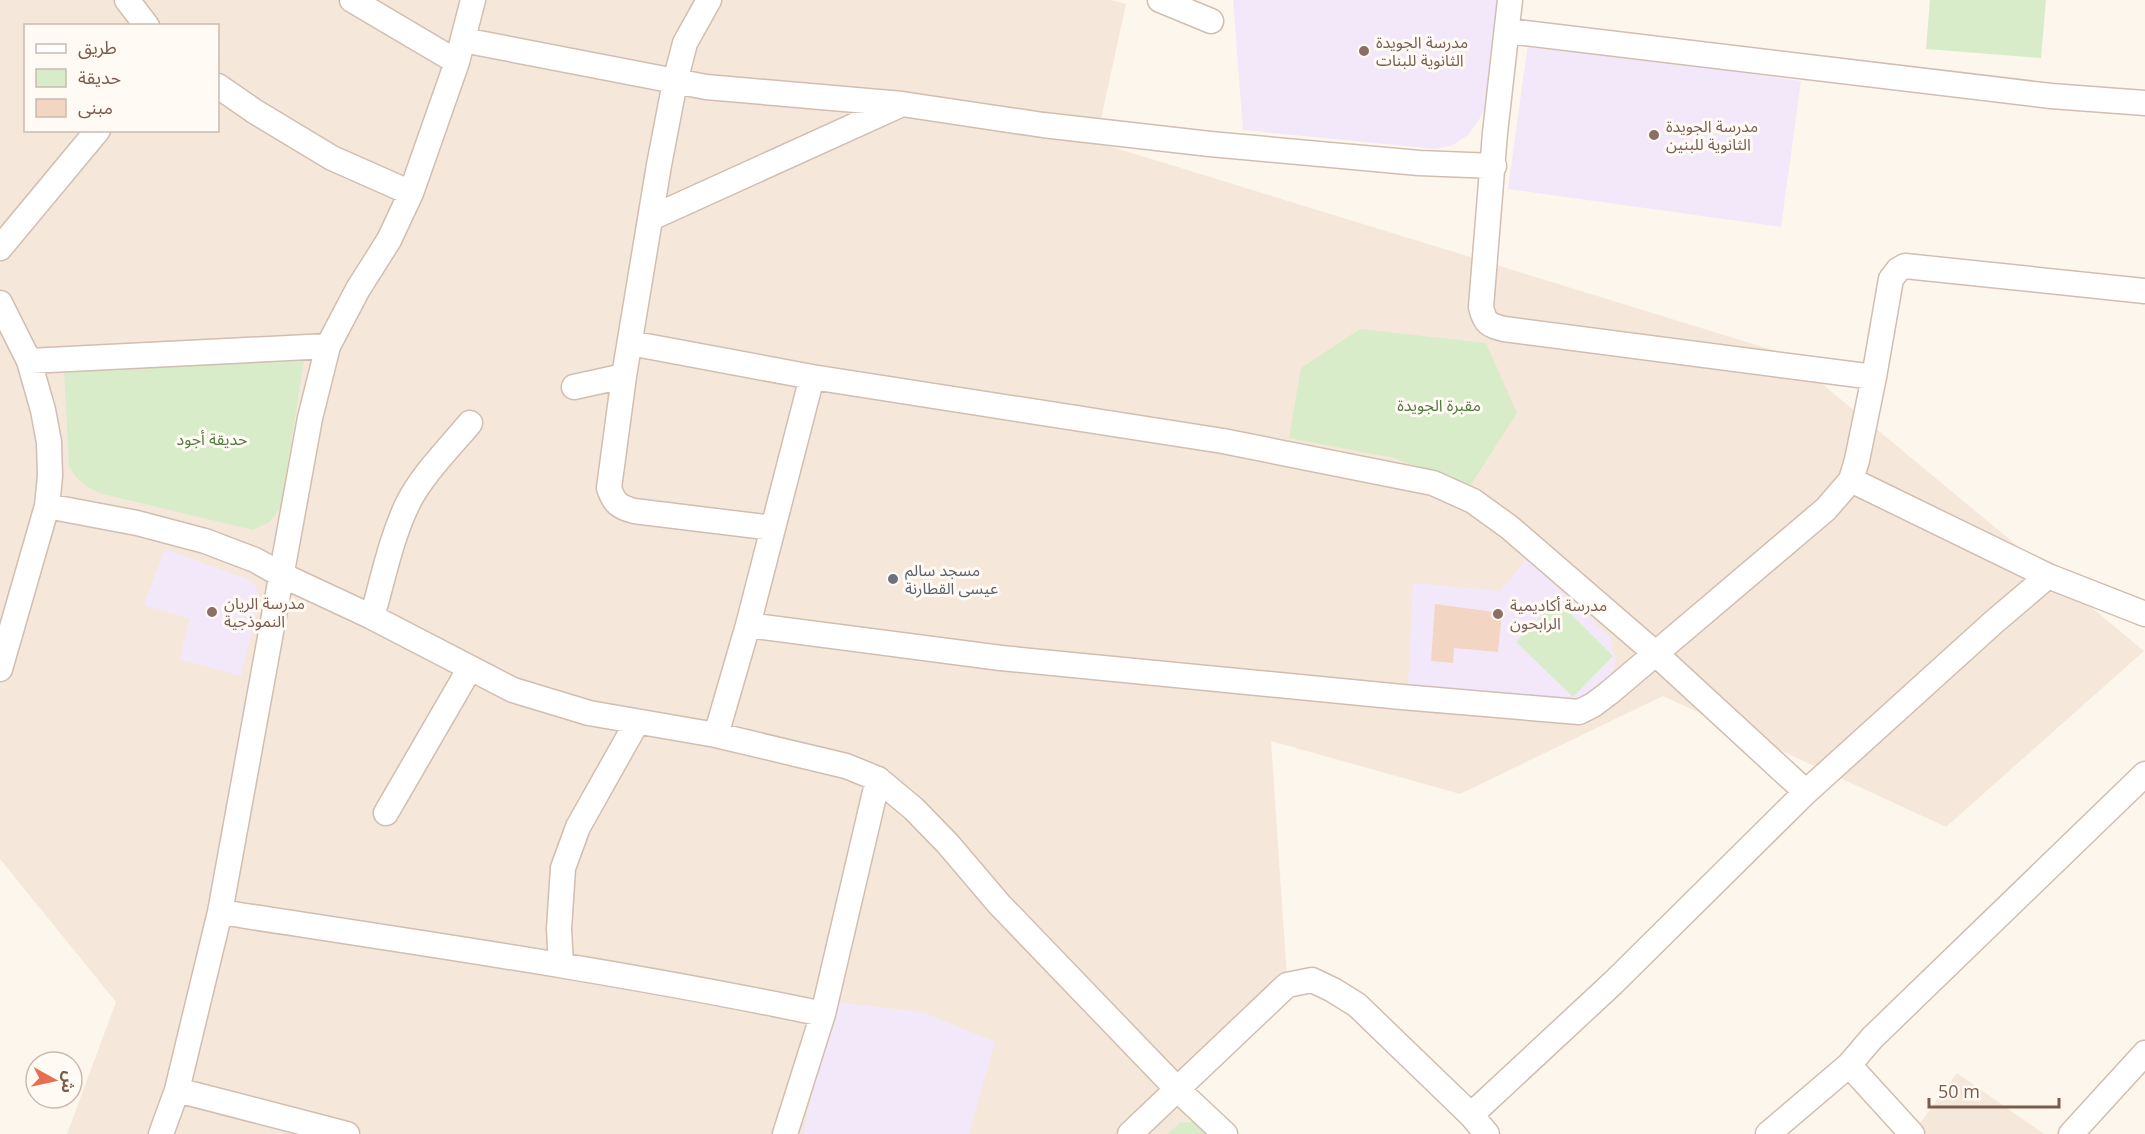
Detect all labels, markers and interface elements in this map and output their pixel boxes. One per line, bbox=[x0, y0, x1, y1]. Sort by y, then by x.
legend bbox=[24, 24, 219, 132]
place label: مدرسة الجويدة الثانوية للبنات bbox=[1376, 31, 1468, 71]
text: طريق bbox=[78, 35, 117, 59]
marker: مدرسة الجويدة الثانوية للبنات bbox=[1357, 44, 1371, 58]
text: حديقة bbox=[78, 65, 121, 89]
text: مبنى bbox=[78, 95, 113, 119]
place label: مدرسة الجويدة الثانوية للبنين bbox=[1666, 115, 1758, 155]
marker: مدرسة الجويدة الثانوية للبنين bbox=[1647, 128, 1661, 142]
park label: مقبرة الجويدة bbox=[1397, 394, 1481, 416]
park label: حديقة أجود bbox=[177, 428, 247, 450]
place label: مسجد سالم عيسى القطارنة bbox=[905, 559, 998, 599]
marker: مسجد سالم عيسى القطارنة bbox=[886, 572, 900, 586]
place label: مدرسة الريان النموذجية bbox=[224, 592, 305, 632]
place label: مدرسة أكاديمية الرابحون bbox=[1510, 594, 1607, 634]
marker: مدرسة الريان النموذجية bbox=[205, 605, 219, 619]
marker: مدرسة أكاديمية الرابحون bbox=[1491, 607, 1505, 621]
north arrow bbox=[24, 1050, 84, 1110]
text: ش bbox=[56, 1070, 81, 1095]
scale bar bbox=[1929, 1071, 2060, 1109]
text: 50 m bbox=[1938, 1079, 1980, 1103]

